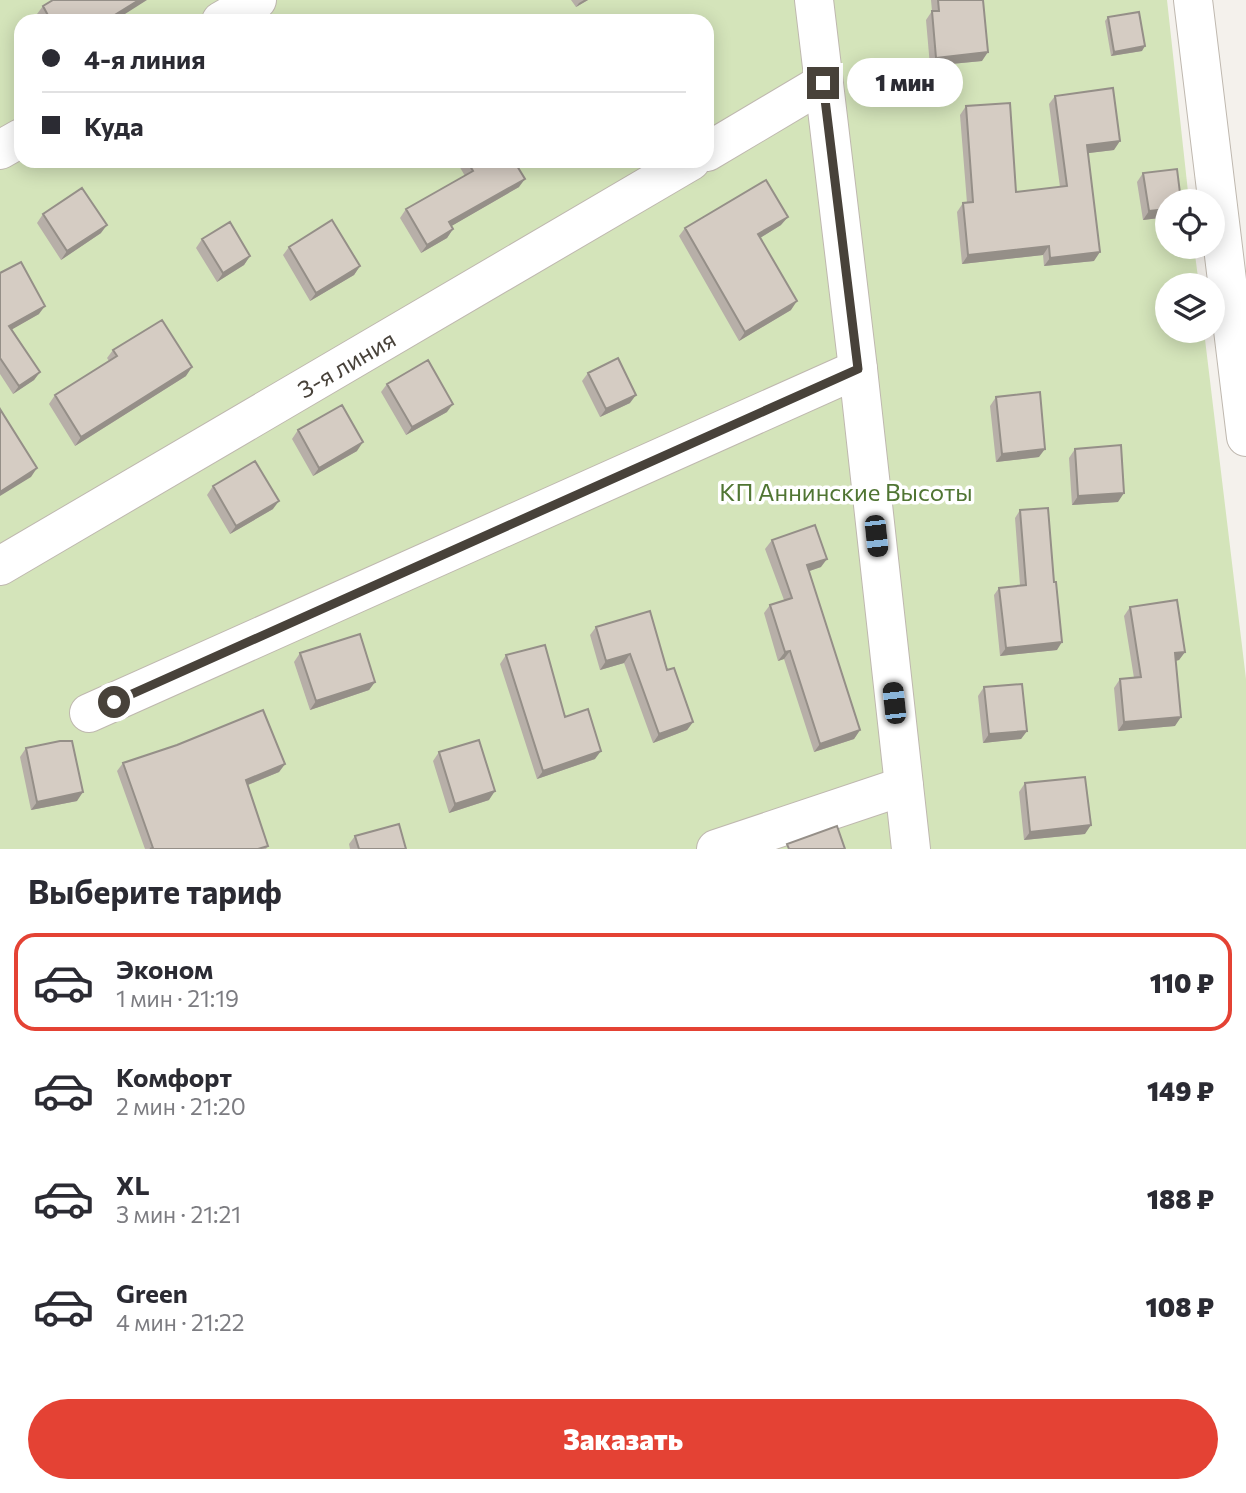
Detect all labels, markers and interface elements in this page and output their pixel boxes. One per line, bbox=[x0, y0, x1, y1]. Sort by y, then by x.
text: 4-я линия bbox=[84, 43, 206, 74]
callout: 1 мин bbox=[848, 58, 963, 108]
route end bbox=[807, 67, 839, 99]
text: 1 мин bbox=[875, 68, 935, 96]
text: Куда bbox=[84, 110, 144, 141]
map controls bbox=[1155, 189, 1225, 343]
button: locate bbox=[1155, 189, 1225, 259]
button: layers bbox=[1155, 273, 1225, 343]
street label: 3-я линия bbox=[292, 323, 400, 403]
park label: КП Аннинские Высоты bbox=[719, 477, 973, 506]
car bbox=[864, 514, 889, 558]
car bbox=[882, 681, 907, 725]
route start bbox=[98, 686, 130, 718]
text: Выберите тариф bbox=[28, 871, 282, 911]
icon: car bbox=[32, 951, 95, 1014]
text: Эконом bbox=[116, 953, 213, 984]
text: 110 ₽ bbox=[1150, 967, 1214, 998]
text: 1 мин · 21:19 bbox=[116, 984, 239, 1012]
icon: car bbox=[32, 1059, 95, 1122]
text: Комфорт bbox=[116, 1061, 232, 1092]
text: 149 ₽ bbox=[1147, 1075, 1214, 1106]
text: 2 мин · 21:20 bbox=[116, 1092, 246, 1120]
icon: car bbox=[32, 1167, 95, 1230]
text: XL bbox=[116, 1169, 150, 1200]
text: 188 ₽ bbox=[1147, 1183, 1214, 1214]
text: 3 мин · 21:21 bbox=[116, 1200, 241, 1228]
icon: car bbox=[32, 1275, 95, 1338]
text: Green bbox=[116, 1277, 188, 1308]
text: 108 ₽ bbox=[1146, 1291, 1214, 1322]
text: 4 мин · 21:22 bbox=[116, 1308, 245, 1336]
button: Заказать bbox=[28, 1399, 1218, 1479]

